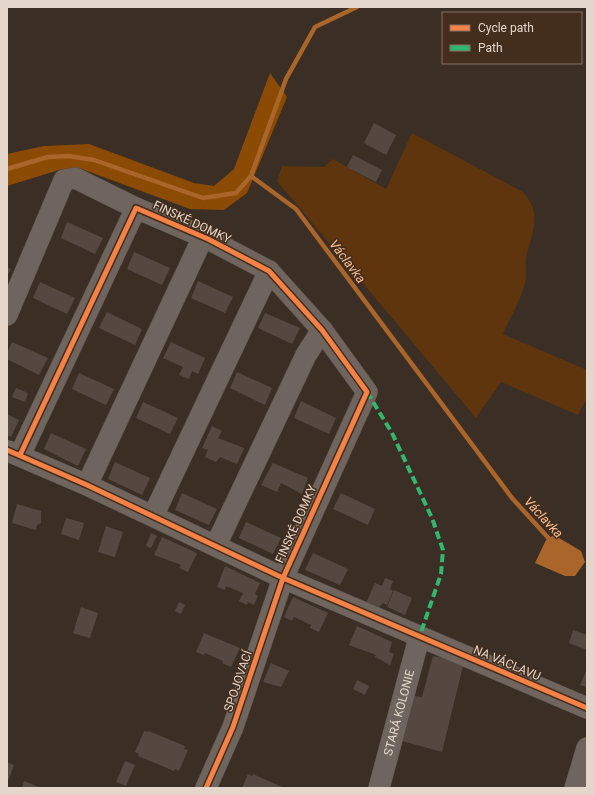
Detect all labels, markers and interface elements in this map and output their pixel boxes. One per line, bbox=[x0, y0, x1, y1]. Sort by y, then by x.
legend bbox=[442, 12, 582, 64]
text: Cycle path bbox=[478, 21, 534, 35]
text: Path bbox=[478, 41, 503, 55]
street label: FINSKÉ DOMKY bbox=[151, 197, 234, 246]
water label: Václavka bbox=[326, 237, 369, 286]
street label: FINSKÉ DOMKY bbox=[272, 482, 320, 565]
water label: Václavka bbox=[521, 494, 566, 541]
street label: NA VÁCLAVU bbox=[471, 642, 543, 683]
street label: SPOJOVACÍ bbox=[220, 648, 255, 713]
street label: STARÁ KOLONIE bbox=[381, 668, 417, 757]

